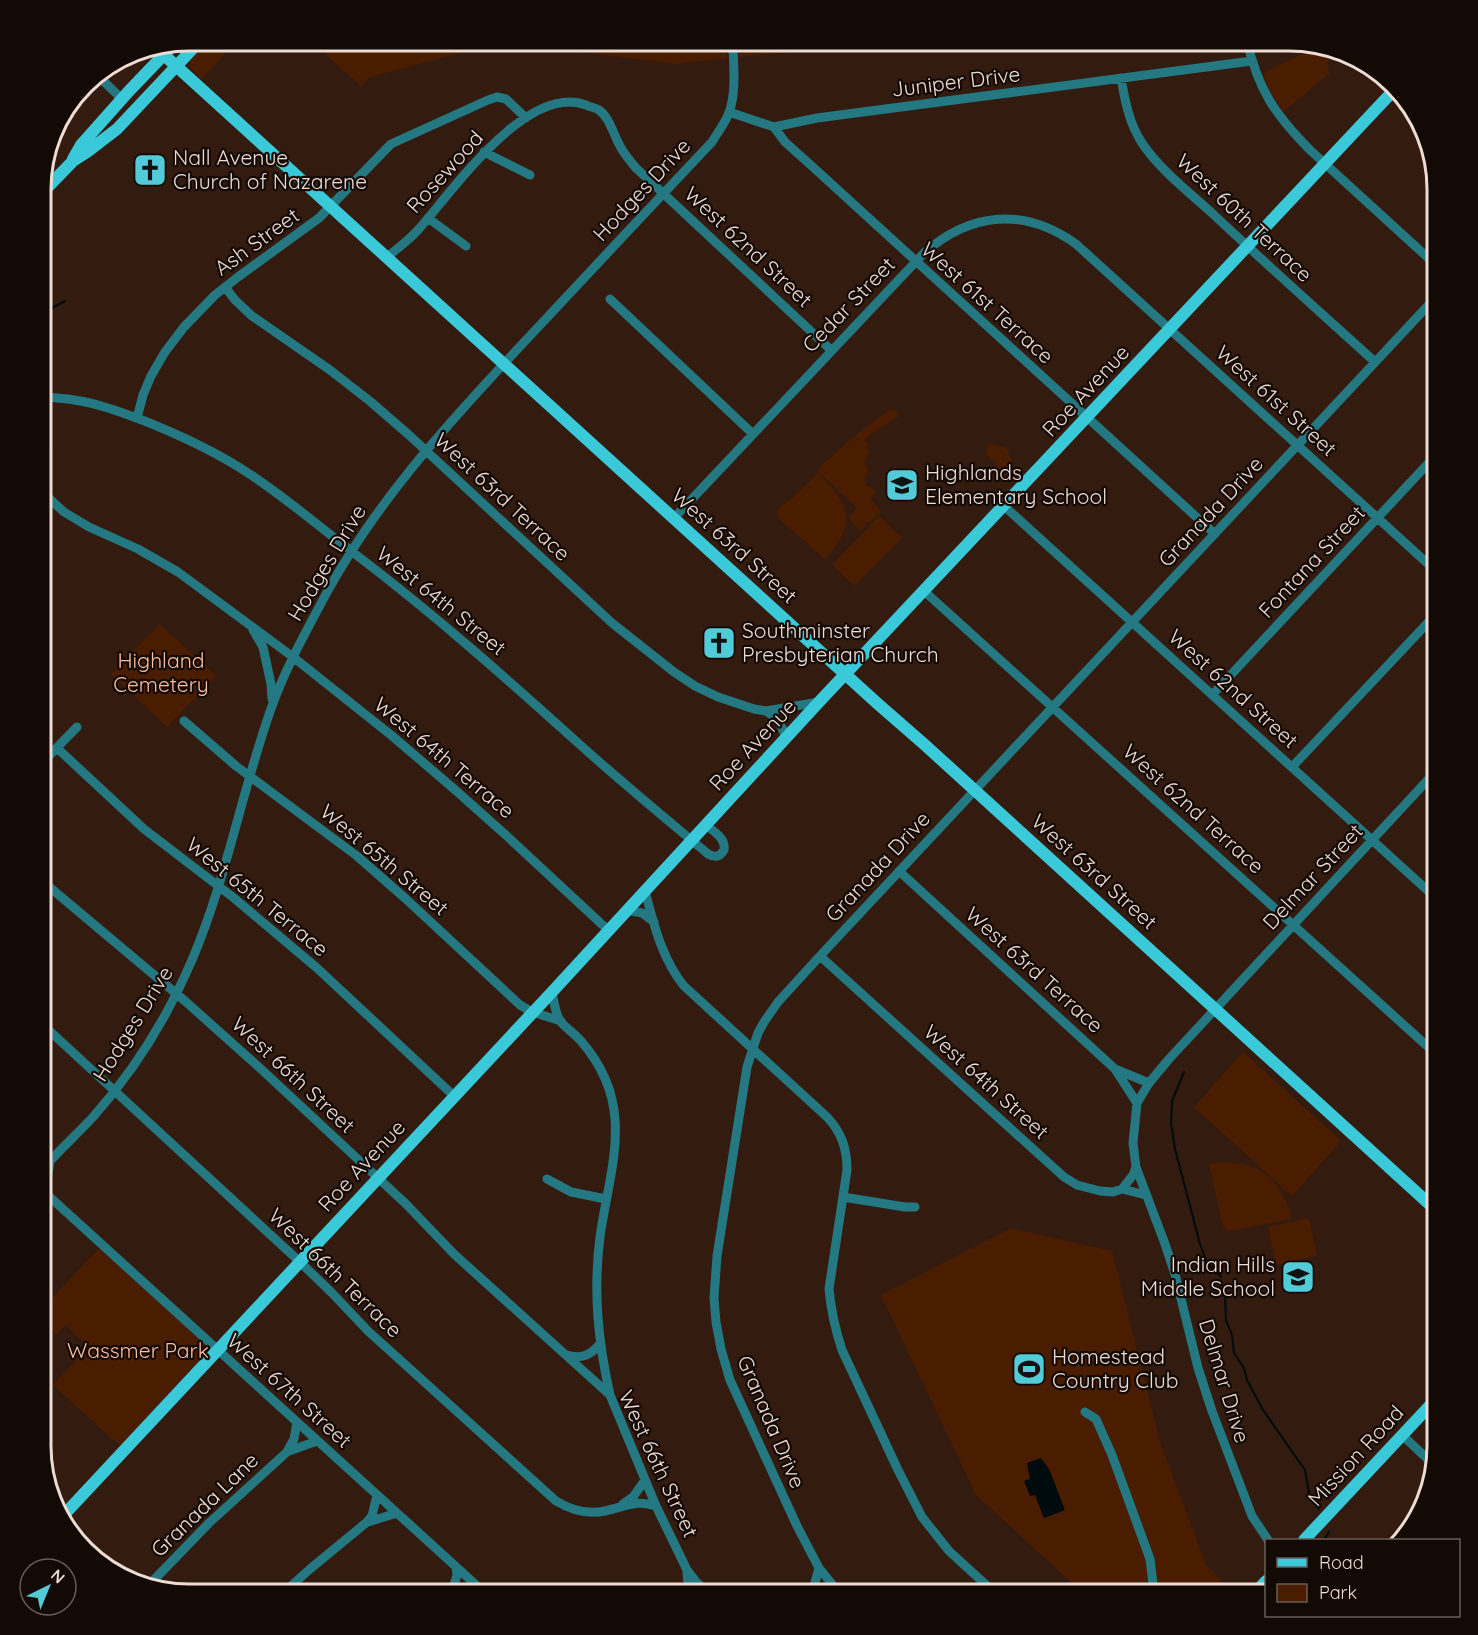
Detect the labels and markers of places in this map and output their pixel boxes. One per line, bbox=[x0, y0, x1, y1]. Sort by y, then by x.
place label: Nall Avenue Church of Nazarene bbox=[173, 144, 367, 194]
church icon: Nall Avenue Church of Nazarene bbox=[132, 152, 168, 188]
place label: Highlands Elementary School bbox=[925, 459, 1107, 509]
school or university icon: Highlands Elementary School bbox=[884, 467, 920, 503]
place label: Southminster Presbyterian Church bbox=[742, 617, 939, 667]
church icon: Southminster Presbyterian Church bbox=[701, 625, 737, 661]
place label: Indian Hills Middle School bbox=[1141, 1251, 1275, 1301]
school or university icon: Indian Hills Middle School bbox=[1280, 1259, 1316, 1295]
place label: Homestead Country Club bbox=[1052, 1343, 1178, 1393]
sports icon: Homestead Country Club bbox=[1011, 1351, 1047, 1387]

